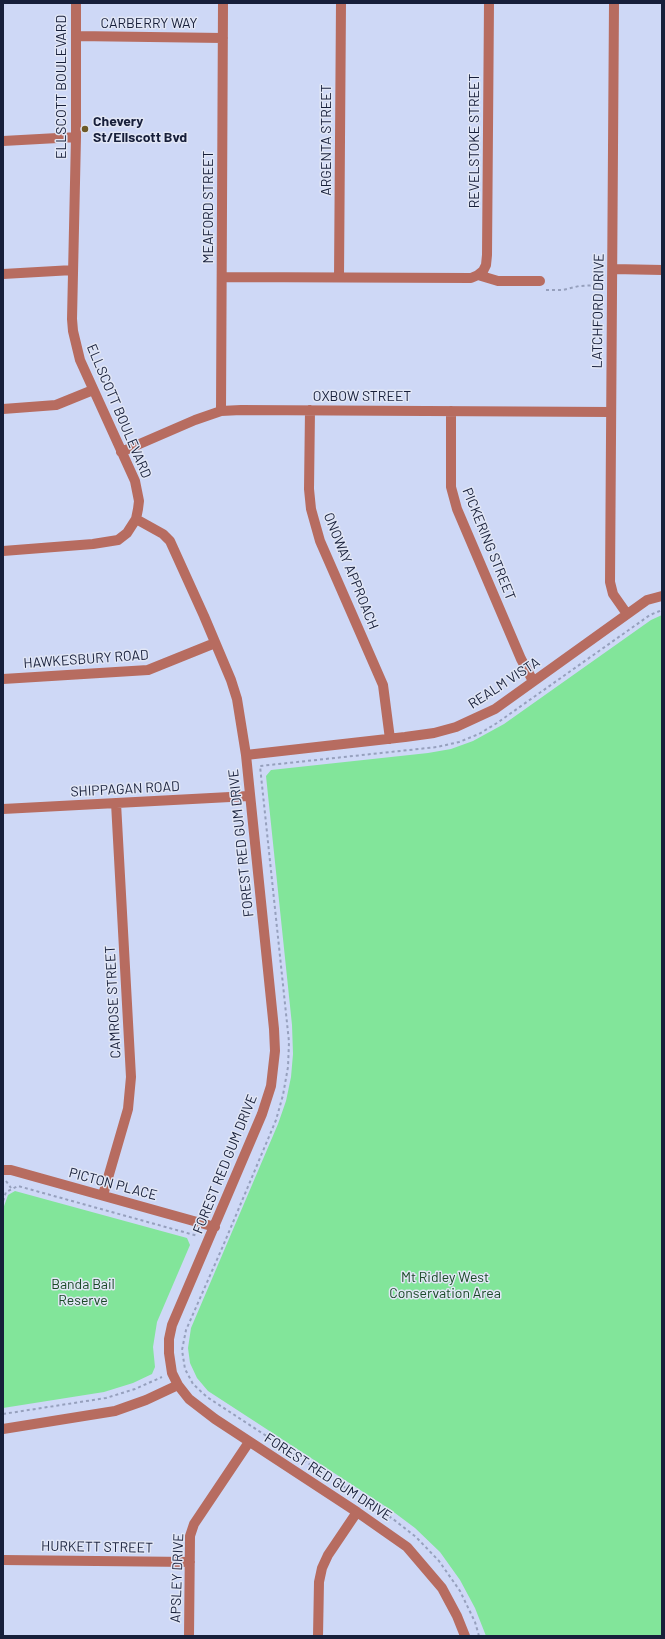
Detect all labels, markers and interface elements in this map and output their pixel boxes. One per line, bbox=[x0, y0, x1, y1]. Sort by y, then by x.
street label: ELLSCOTT BOULEVARD bbox=[53, 15, 69, 159]
street label: CARBERRY WAY bbox=[101, 15, 197, 31]
street label: REVELSTOKE STREET bbox=[466, 74, 482, 208]
street label: ARGENTA STREET bbox=[318, 84, 334, 196]
place label: Chevery St/Ellscott Bvd bbox=[93, 113, 187, 146]
marker: Chevery St/Ellscott Bvd bbox=[80, 124, 90, 134]
street label: MEAFORD STREET bbox=[200, 151, 216, 263]
street label: LATCHFORD DRIVE bbox=[589, 253, 607, 369]
street label: ELLSCOTT BOULEVARD bbox=[83, 341, 155, 481]
street label: OXBOW STREET bbox=[313, 388, 411, 404]
street label: PICKERING STREET bbox=[459, 485, 519, 603]
street label: ONOWAY APPROACH bbox=[320, 510, 382, 632]
street label: HAWKESBURY ROAD bbox=[23, 646, 149, 672]
street label: REALM VISTA bbox=[465, 654, 543, 712]
street label: FOREST RED GUM DRIVE bbox=[225, 768, 257, 918]
street label: SHIPPAGAN ROAD bbox=[70, 778, 180, 800]
street label: CAMROSE STREET bbox=[102, 945, 124, 1059]
street label: FOREST RED GUM DRIVE bbox=[189, 1092, 261, 1236]
street label: PICTON PLACE bbox=[67, 1164, 159, 1204]
park label: Mt Ridley West Conservation Area bbox=[389, 1269, 501, 1302]
park label: Banda Bail Reserve bbox=[51, 1276, 115, 1308]
street label: FOREST RED GUM DRIVE bbox=[261, 1429, 395, 1525]
street label: APSLEY DRIVE bbox=[167, 1533, 187, 1623]
street label: HURKETT STREET bbox=[41, 1538, 153, 1556]

